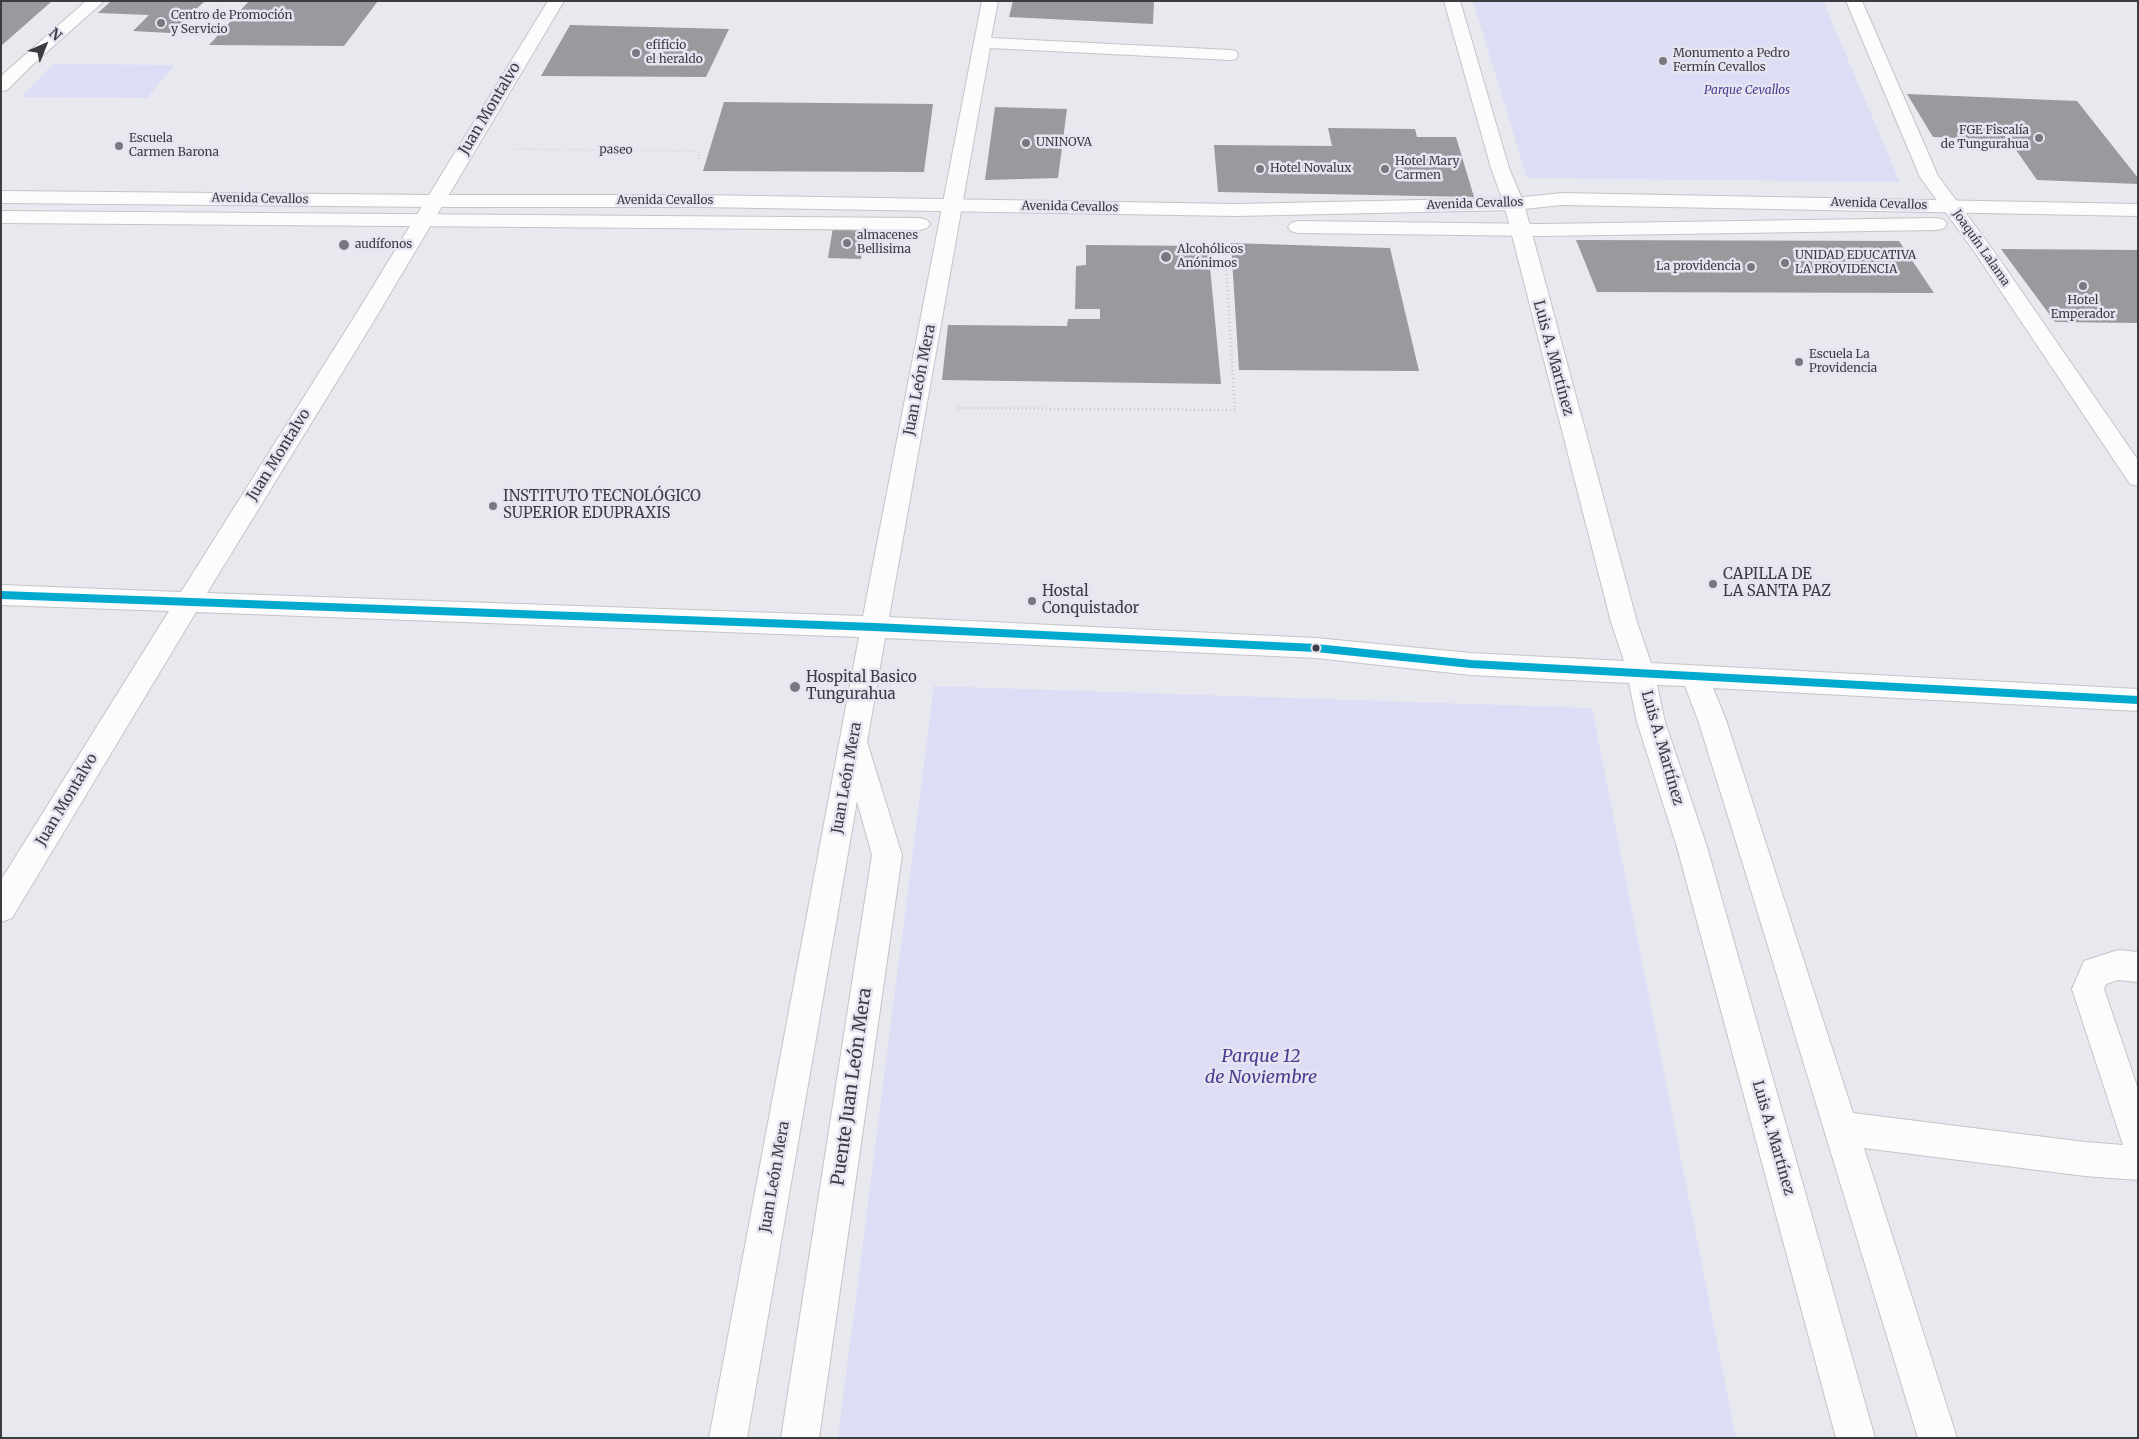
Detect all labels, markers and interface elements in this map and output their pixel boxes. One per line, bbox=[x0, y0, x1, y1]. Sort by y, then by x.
place label: Centro de Promoción y Servicio bbox=[171, 9, 293, 37]
marker: Centro de Promoción y Servicio bbox=[155, 17, 167, 29]
north arrow bbox=[20, 20, 70, 70]
text: N bbox=[45, 24, 66, 45]
place label: efificio el heraldo bbox=[646, 39, 703, 67]
marker: efificio el heraldo bbox=[630, 47, 642, 59]
place label: Monumento a Pedro Fermín Cevallos bbox=[1673, 47, 1790, 75]
marker: Monumento a Pedro Fermín Cevallos bbox=[1657, 55, 1669, 67]
street label: Juan Montalvo bbox=[455, 59, 525, 159]
park label: Parque Cevallos bbox=[1704, 84, 1790, 98]
place label: FGE Fiscalía de Tungurahua bbox=[1941, 124, 2029, 152]
place label: Escuela Carmen Barona bbox=[129, 132, 219, 160]
marker: FGE Fiscalía de Tungurahua bbox=[2033, 132, 2045, 144]
place label: UNINOVA bbox=[1036, 136, 1092, 150]
marker: UNINOVA bbox=[1020, 137, 1032, 149]
marker: Escuela Carmen Barona bbox=[113, 140, 125, 152]
street label: paseo bbox=[599, 143, 633, 157]
place label: Hotel Mary Carmen bbox=[1395, 155, 1460, 183]
place label: Hotel Novalux bbox=[1270, 162, 1351, 176]
marker: Hotel Novalux bbox=[1254, 163, 1266, 175]
marker: Hotel Mary Carmen bbox=[1379, 163, 1391, 175]
street label: Avenida Cevallos bbox=[212, 191, 308, 207]
street label: Avenida Cevallos bbox=[617, 194, 713, 208]
street label: Avenida Cevallos bbox=[1426, 195, 1524, 213]
street label: Avenida Cevallos bbox=[1830, 195, 1928, 213]
street label: Avenida Cevallos bbox=[1022, 199, 1118, 215]
street label: Joaquín Lalama bbox=[1949, 207, 2013, 289]
place label: almacenes Bellisima bbox=[857, 229, 918, 257]
marker: almacenes Bellisima bbox=[841, 237, 853, 249]
marker: audífonos bbox=[337, 238, 351, 252]
place label: audífonos bbox=[355, 238, 412, 252]
place label: Alcohólicos Anónimos bbox=[1177, 243, 1243, 271]
place label: UNIDAD EDUCATIVA LA PROVIDENCIA bbox=[1795, 249, 1916, 277]
marker: Alcohólicos Anónimos bbox=[1159, 250, 1173, 264]
marker: UNIDAD EDUCATIVA LA PROVIDENCIA bbox=[1779, 257, 1791, 269]
place label: La providencia bbox=[1656, 260, 1741, 274]
marker: La providencia bbox=[1745, 261, 1757, 273]
marker: Hotel Emperador bbox=[2077, 280, 2089, 292]
place label: Hotel Emperador bbox=[2051, 294, 2115, 322]
street label: Luis A. Martínez bbox=[1529, 298, 1577, 418]
street label: Juan León Mera bbox=[900, 323, 940, 437]
place label: Escuela La Providencia bbox=[1809, 348, 1877, 376]
marker: Escuela La Providencia bbox=[1793, 356, 1805, 368]
street label: Juan Montalvo bbox=[244, 406, 314, 504]
place label: INSTITUTO TECNOLÓGICO SUPERIOR EDUPRAXIS bbox=[503, 488, 701, 523]
marker: INSTITUTO TECNOLÓGICO SUPERIOR EDUPRAXIS bbox=[487, 500, 499, 512]
place label: CAPILLA DE LA SANTA PAZ bbox=[1723, 566, 1831, 601]
marker: CAPILLA DE LA SANTA PAZ bbox=[1707, 578, 1719, 590]
place label: Hostal Conquistador bbox=[1042, 583, 1139, 618]
marker: Hostal Conquistador bbox=[1026, 595, 1038, 607]
unlabelled marker bbox=[1311, 643, 1321, 653]
place label: Hospital Basico Tungurahua bbox=[806, 669, 917, 704]
marker: Hospital Basico Tungurahua bbox=[788, 680, 802, 694]
street label: Luis A. Martínez bbox=[1637, 689, 1687, 807]
street label: Juan León Mera bbox=[828, 721, 866, 835]
street label: Juan Montalvo bbox=[32, 750, 102, 850]
street label: Puente Juan León Mera bbox=[827, 987, 877, 1187]
park label: Parque 12 de Noviembre bbox=[1205, 1046, 1317, 1088]
street label: Luis A. Martínez bbox=[1748, 1079, 1798, 1197]
street label: Juan León Mera bbox=[756, 1120, 794, 1234]

